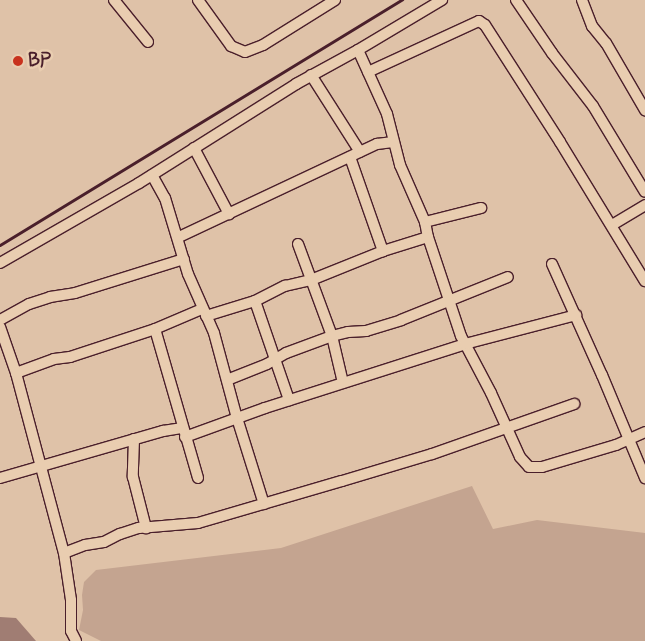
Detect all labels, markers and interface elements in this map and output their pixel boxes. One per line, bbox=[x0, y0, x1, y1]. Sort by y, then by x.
place label: BP bbox=[28, 50, 51, 72]
marker: BP bbox=[12, 55, 24, 67]

